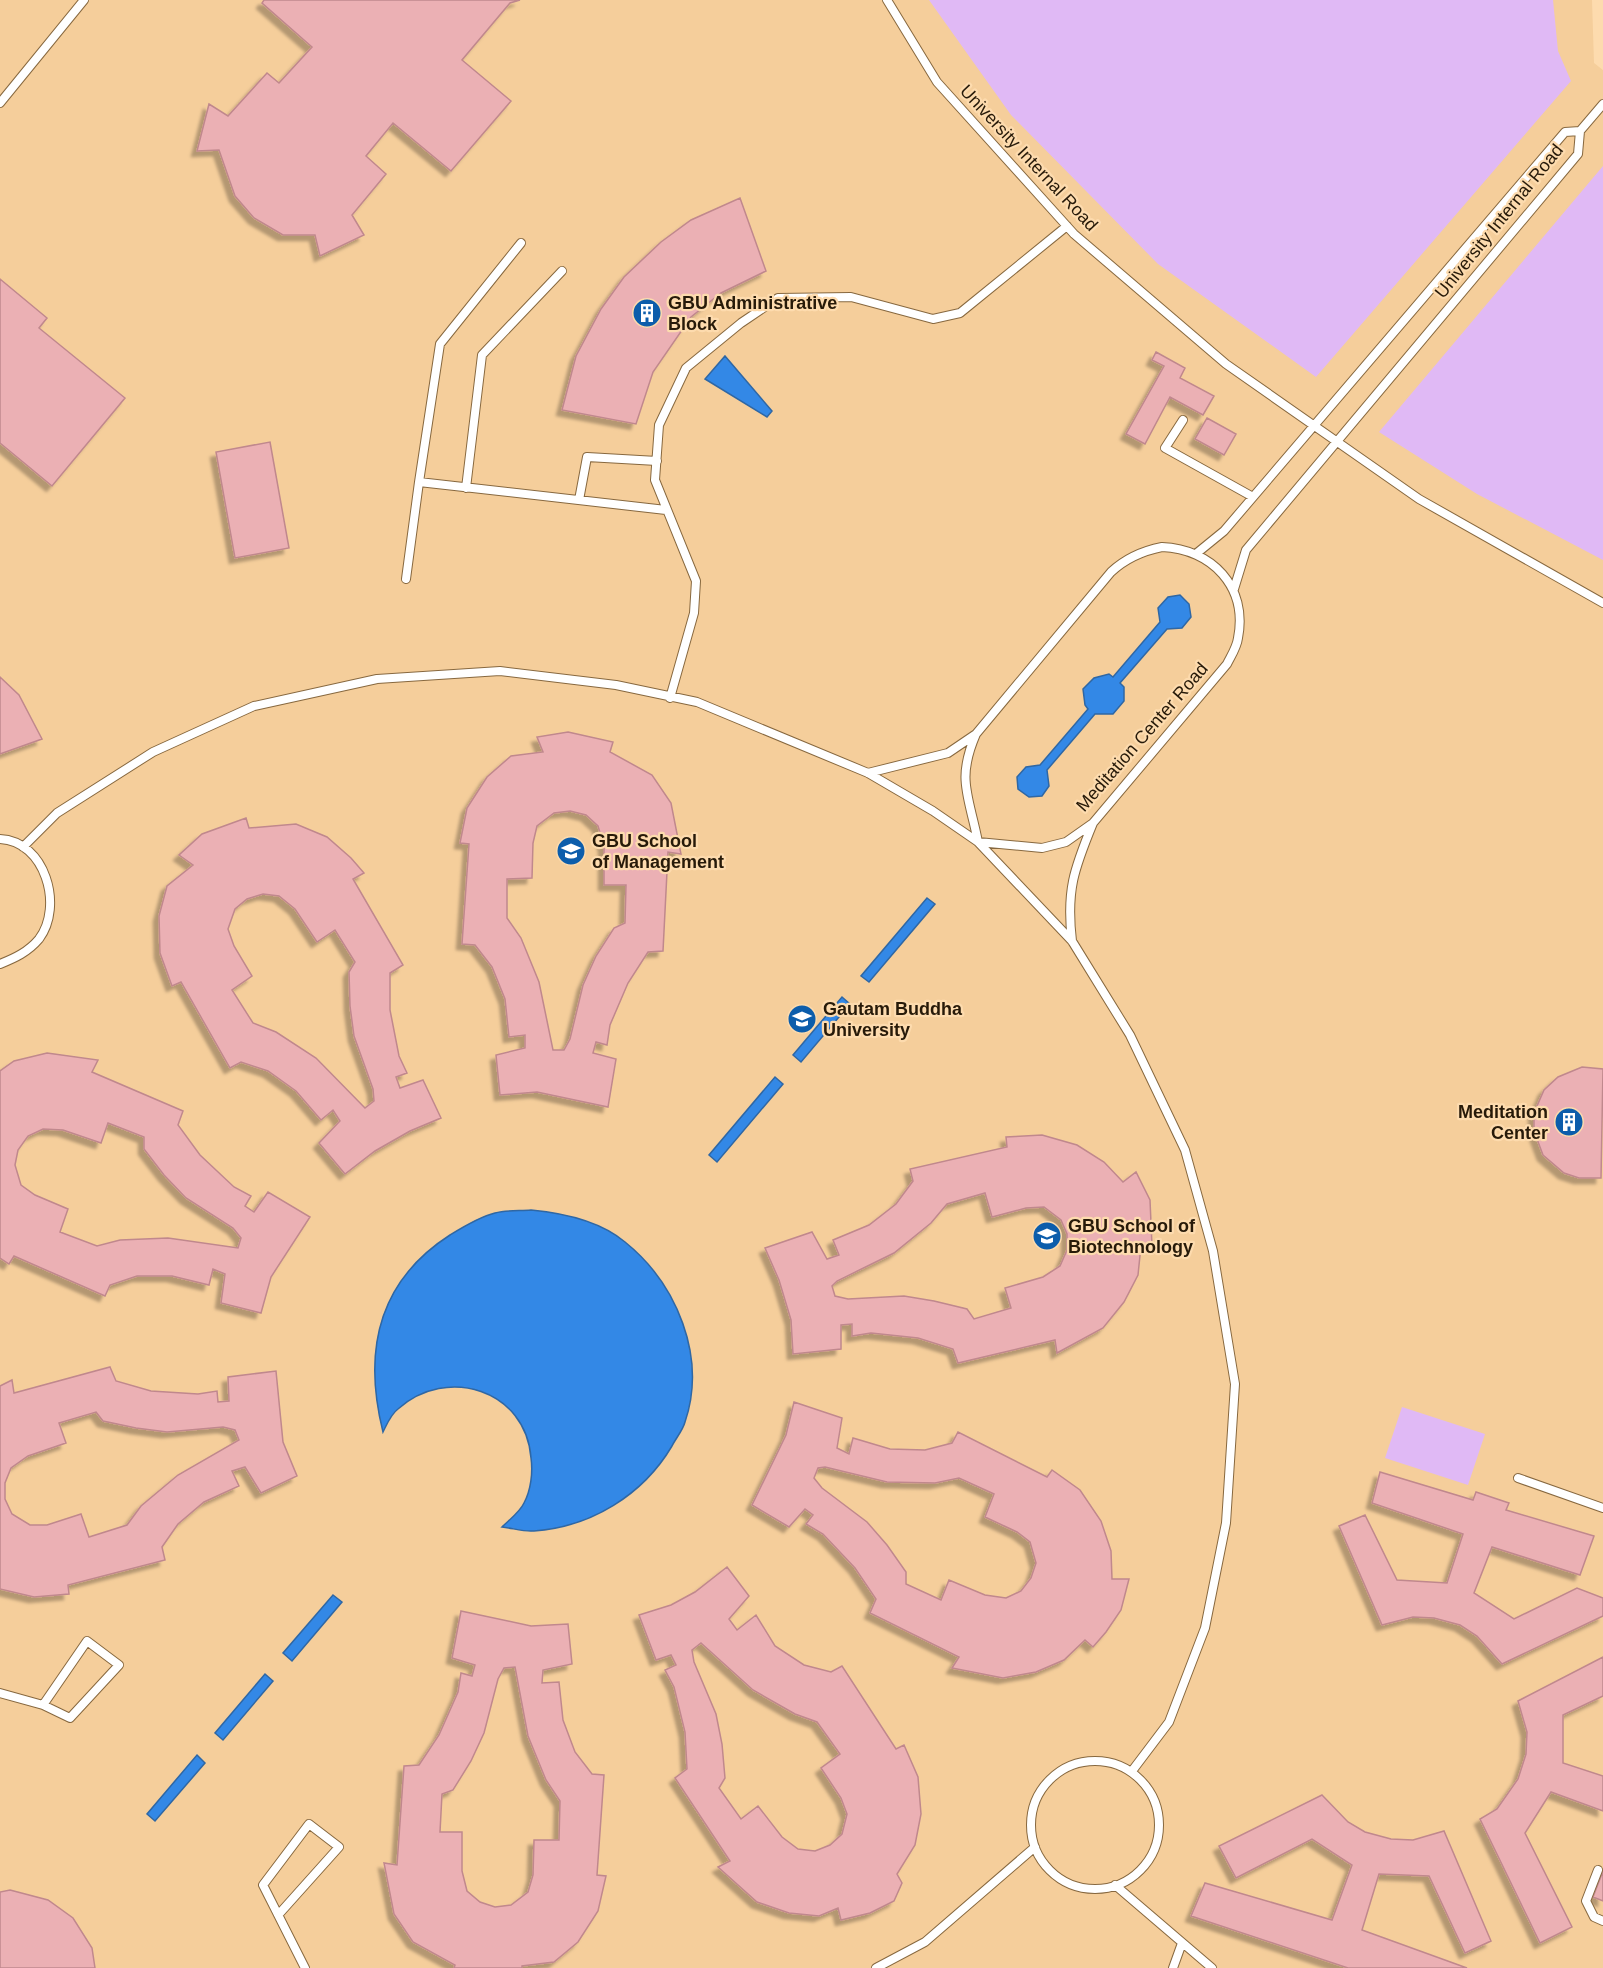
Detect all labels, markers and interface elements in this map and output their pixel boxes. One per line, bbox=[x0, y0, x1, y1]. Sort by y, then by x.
street label: University Internal Road bbox=[956, 81, 1102, 235]
street label: University Internal Road bbox=[1431, 140, 1567, 302]
place label: GBU Administrative Block bbox=[668, 293, 837, 334]
building icon: GBU Administrative Block bbox=[631, 297, 663, 329]
street label: Meditation Center Road bbox=[1072, 659, 1212, 815]
place label: GBU School of Management bbox=[592, 831, 724, 872]
school or university icon: GBU School of Management bbox=[555, 835, 587, 867]
place label: Gautam Buddha University bbox=[823, 999, 963, 1040]
school or university icon: Gautam Buddha University bbox=[786, 1003, 818, 1035]
place label: Meditation Center bbox=[1458, 1102, 1548, 1143]
building icon: Meditation Center bbox=[1553, 1106, 1585, 1138]
place label: GBU School of Biotechnology bbox=[1068, 1216, 1196, 1257]
school or university icon: GBU School of Biotechnology bbox=[1031, 1220, 1063, 1252]

